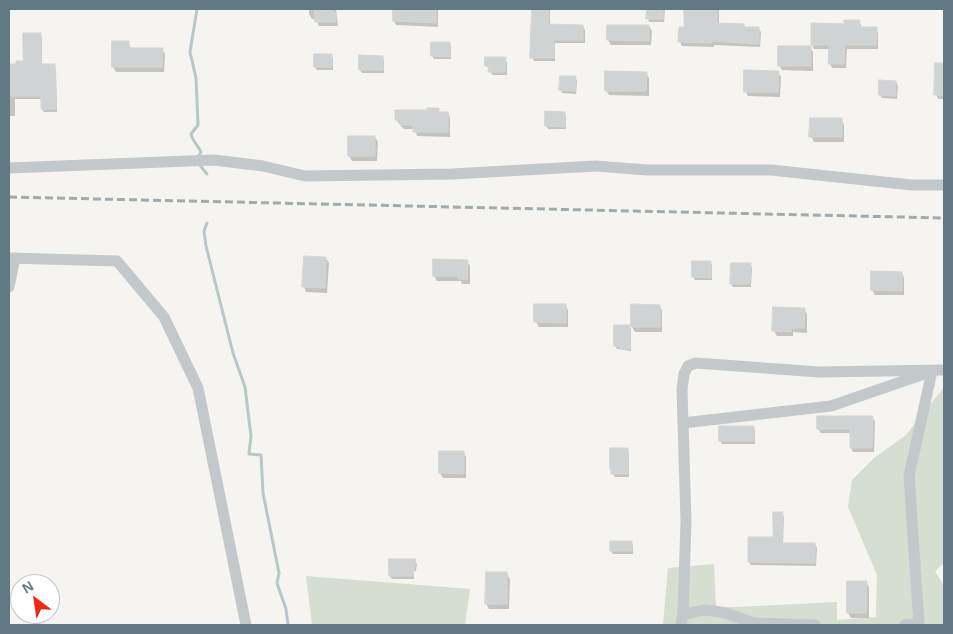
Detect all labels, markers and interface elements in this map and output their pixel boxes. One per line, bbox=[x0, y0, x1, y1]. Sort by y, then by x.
north arrow bbox=[10, 574, 60, 624]
text: N bbox=[19, 578, 36, 596]

